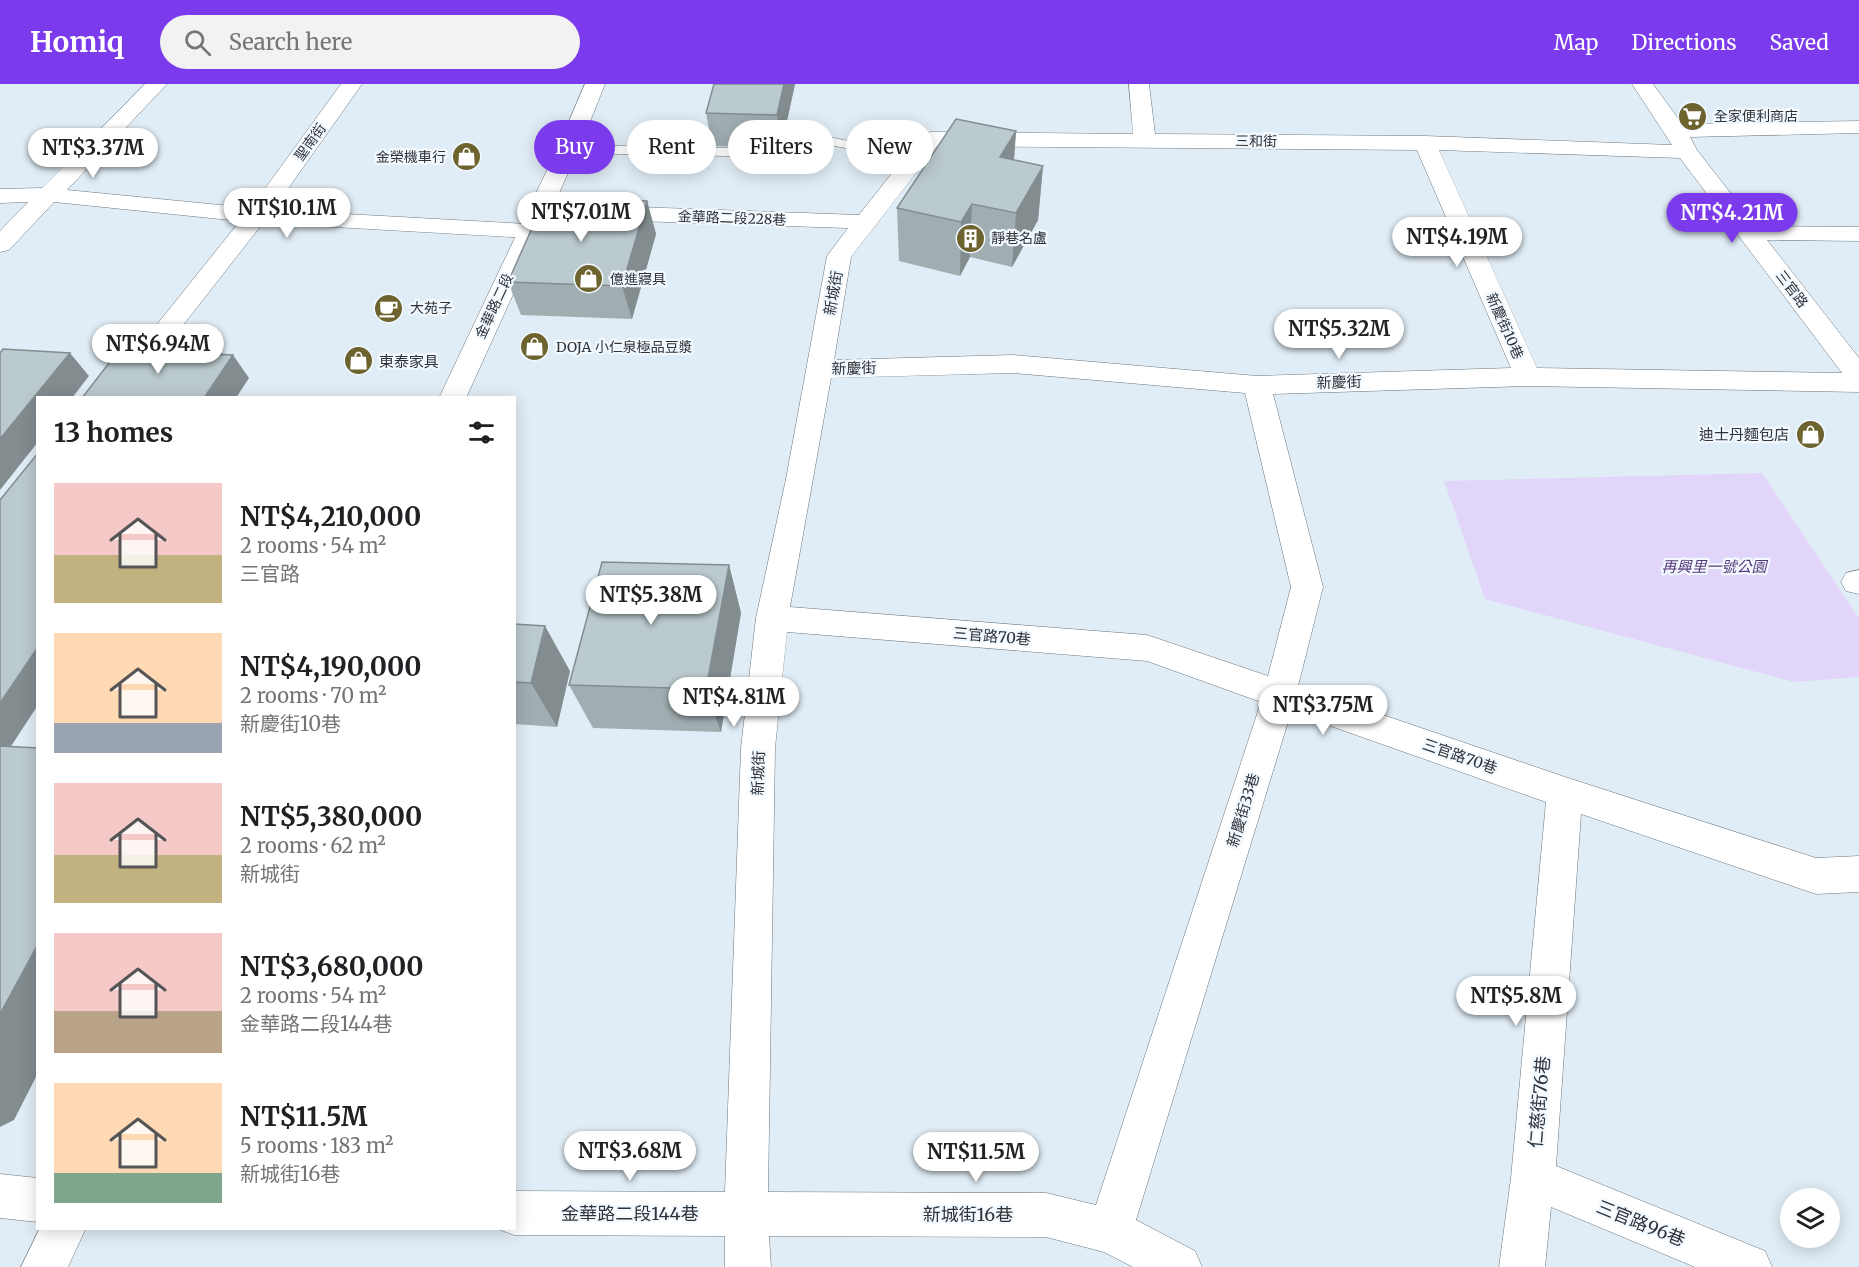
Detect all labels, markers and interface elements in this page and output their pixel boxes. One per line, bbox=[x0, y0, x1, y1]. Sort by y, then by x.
search box bbox=[160, 15, 580, 69]
text: Homiq bbox=[30, 24, 124, 60]
icon: search bbox=[181, 26, 214, 59]
text: Search here bbox=[229, 28, 352, 56]
text: Map bbox=[1554, 29, 1598, 56]
text: Directions bbox=[1631, 29, 1736, 56]
text: Saved bbox=[1769, 29, 1829, 56]
supermarket icon: 全家便利商店 bbox=[1677, 100, 1709, 132]
place label: 全家便利商店 bbox=[1714, 107, 1798, 125]
street label: 聖南街 bbox=[290, 120, 330, 164]
chip: Buy bbox=[534, 120, 615, 174]
chip: Rent bbox=[627, 120, 716, 174]
chip: Filters bbox=[728, 120, 834, 174]
chip: New bbox=[846, 120, 933, 174]
pin: NT$3.37M bbox=[31, 128, 155, 179]
street label: 三和街 bbox=[1235, 132, 1277, 150]
text: NT$3.37M bbox=[42, 135, 144, 160]
shop icon: 金榮機車行 bbox=[451, 141, 483, 173]
place label: 金榮機車行 bbox=[376, 148, 446, 166]
pin: NT$10.1M bbox=[225, 188, 349, 239]
pin: NT$7.01M bbox=[519, 192, 643, 243]
pin: NT$4.21M bbox=[1670, 193, 1794, 244]
text: NT$10.1M bbox=[238, 195, 336, 220]
text: NT$7.01M bbox=[531, 199, 631, 224]
text: NT$4.21M bbox=[1680, 200, 1784, 225]
street label: 金華路二段228巷 bbox=[677, 207, 787, 229]
pin: NT$4.19M bbox=[1395, 217, 1519, 268]
building icon: 靜巷名盧 bbox=[954, 222, 986, 254]
text: NT$4.19M bbox=[1406, 224, 1508, 249]
place label: 靜巷名盧 bbox=[991, 229, 1047, 247]
shop icon: 億進寢具 bbox=[573, 263, 605, 295]
street label: 三官路 bbox=[1772, 267, 1812, 311]
street label: 新城街 bbox=[820, 269, 846, 317]
street label: 金華路二段 bbox=[471, 270, 517, 342]
place label: 億進寢具 bbox=[610, 270, 666, 288]
street label: 新慶街10巷 bbox=[1482, 290, 1528, 362]
cafe icon: 大苑子 bbox=[373, 292, 405, 324]
place label: 大苑子 bbox=[410, 299, 452, 317]
pin: NT$5.32M bbox=[1277, 309, 1401, 360]
text: NT$5.32M bbox=[1288, 316, 1390, 341]
pin: NT$6.94M bbox=[96, 324, 220, 375]
text: NT$6.94M bbox=[106, 331, 210, 356]
shop icon: DOJA 小仁泉極品豆漿 bbox=[519, 331, 551, 363]
place label: DOJA 小仁泉極品豆漿 bbox=[556, 338, 693, 356]
shop icon: 東泰家具 bbox=[342, 345, 374, 377]
place label: 東泰家具 bbox=[379, 352, 439, 371]
street label: 新慶街 bbox=[831, 358, 877, 378]
street label: 新慶街 bbox=[1316, 372, 1362, 392]
text: 13 homes bbox=[54, 416, 173, 449]
icon: filters bbox=[465, 416, 498, 449]
shop icon: 迪士丹麵包店 bbox=[1794, 418, 1826, 450]
place label: 迪士丹麵包店 bbox=[1699, 425, 1789, 444]
text: NT$4,210,000 bbox=[240, 500, 421, 533]
icon: home bbox=[102, 507, 174, 579]
text: 2 rooms · 54 m² bbox=[240, 533, 386, 558]
park label: 再興里一號公園 bbox=[1661, 557, 1768, 576]
text: 三官路 bbox=[240, 561, 300, 586]
pin: NT$5.38M bbox=[589, 575, 713, 626]
text: NT$5.38M bbox=[600, 582, 702, 607]
street label: 三官路70巷 bbox=[952, 623, 1032, 649]
text: NT$4,190,000 bbox=[240, 650, 422, 683]
icon: home bbox=[102, 657, 174, 729]
pin: NT$4.81M bbox=[672, 677, 796, 728]
text: 2 rooms · 70 m² bbox=[240, 683, 386, 708]
text: NT$4.81M bbox=[682, 684, 786, 709]
pin: NT$3.75M bbox=[1261, 685, 1385, 736]
text: NT$3.75M bbox=[1273, 692, 1373, 717]
text: 新慶街10巷 bbox=[240, 711, 341, 736]
street label: 三官路70巷 bbox=[1420, 734, 1500, 778]
street label: 新城街 bbox=[748, 750, 768, 796]
street label: 新慶街33巷 bbox=[1223, 771, 1263, 849]
text: NT$5,380,000 bbox=[240, 800, 422, 833]
icon: home bbox=[102, 807, 174, 879]
text: 2 rooms · 62 m² bbox=[240, 833, 386, 858]
text: 新城街 bbox=[240, 861, 300, 886]
text: NT$3,680,000 bbox=[240, 950, 424, 983]
icon: home bbox=[102, 957, 174, 1029]
pin: NT$5.8M bbox=[1461, 976, 1571, 1027]
text: 2 rooms · 54 m² bbox=[240, 983, 386, 1008]
text: NT$5.8M bbox=[1470, 983, 1562, 1008]
text: 金華路二段144巷 bbox=[240, 1011, 393, 1036]
street label: 仁慈街76巷 bbox=[1524, 1055, 1554, 1149]
text: NT$11.5M bbox=[240, 1100, 367, 1133]
icon: home bbox=[102, 1107, 174, 1179]
pin: NT$3.68M bbox=[568, 1131, 692, 1182]
pin: NT$11.5M bbox=[914, 1132, 1038, 1183]
text: 5 rooms · 183 m² bbox=[240, 1133, 393, 1158]
text: NT$3.68M bbox=[578, 1138, 682, 1163]
text: NT$11.5M bbox=[927, 1139, 1025, 1164]
text: 新城街16巷 bbox=[240, 1161, 340, 1186]
map controls bbox=[1780, 1188, 1840, 1248]
button: layers bbox=[1780, 1188, 1840, 1248]
street label: 三官路96巷 bbox=[1593, 1195, 1689, 1251]
street label: 金華路二段144巷 bbox=[561, 1202, 699, 1225]
street label: 新城街16巷 bbox=[923, 1203, 1013, 1226]

